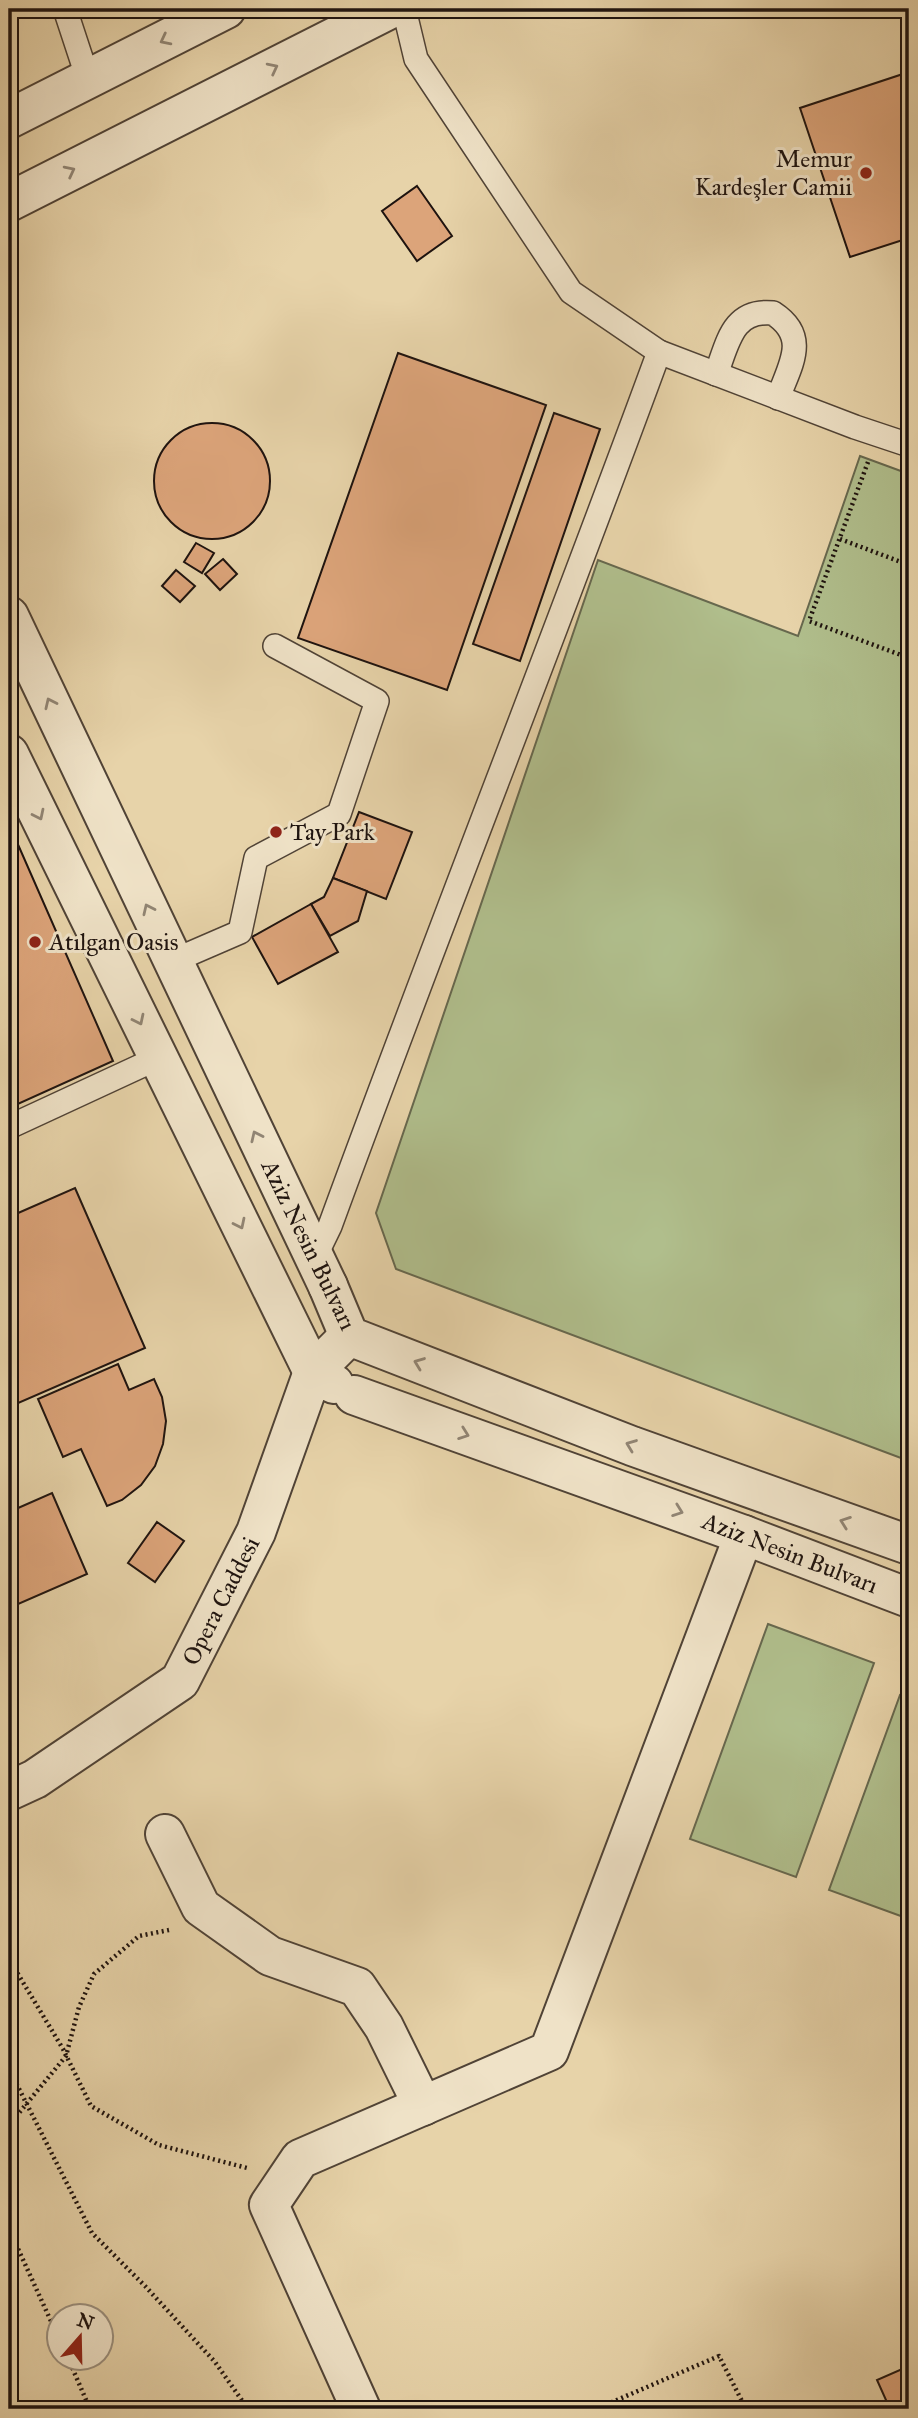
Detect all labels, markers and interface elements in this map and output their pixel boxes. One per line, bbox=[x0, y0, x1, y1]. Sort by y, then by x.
one-way arrow bbox=[160, 31, 173, 45]
one-way arrow bbox=[265, 63, 278, 77]
place label: Memur Kardeşler Camii bbox=[695, 144, 852, 202]
marker: Memur Kardeşler Camii bbox=[858, 165, 874, 181]
one-way arrow bbox=[63, 166, 75, 180]
one-way arrow bbox=[45, 698, 59, 710]
one-way arrow bbox=[30, 808, 44, 820]
place label: Tay Park bbox=[290, 817, 376, 847]
marker: Tay Park bbox=[268, 824, 284, 840]
one-way arrow bbox=[142, 904, 156, 916]
place label: Atılgan Oasis bbox=[48, 927, 179, 957]
marker: Atılgan Oasis bbox=[27, 934, 43, 950]
one-way arrow bbox=[131, 1013, 145, 1025]
one-way arrow bbox=[251, 1131, 265, 1143]
street label: Aziz Nesin Bulvarı bbox=[254, 1154, 363, 1335]
one-way arrow bbox=[231, 1217, 245, 1229]
one-way arrow bbox=[413, 1358, 425, 1372]
one-way arrow bbox=[457, 1426, 469, 1440]
one-way arrow bbox=[625, 1440, 637, 1454]
one-way arrow bbox=[671, 1503, 683, 1517]
street label: Aziz Nesin Bulvarı bbox=[697, 1505, 882, 1600]
one-way arrow bbox=[839, 1516, 852, 1530]
street label: Opera Caddesi bbox=[176, 1531, 266, 1670]
north arrow bbox=[46, 2302, 116, 2372]
text: N bbox=[74, 2308, 97, 2335]

